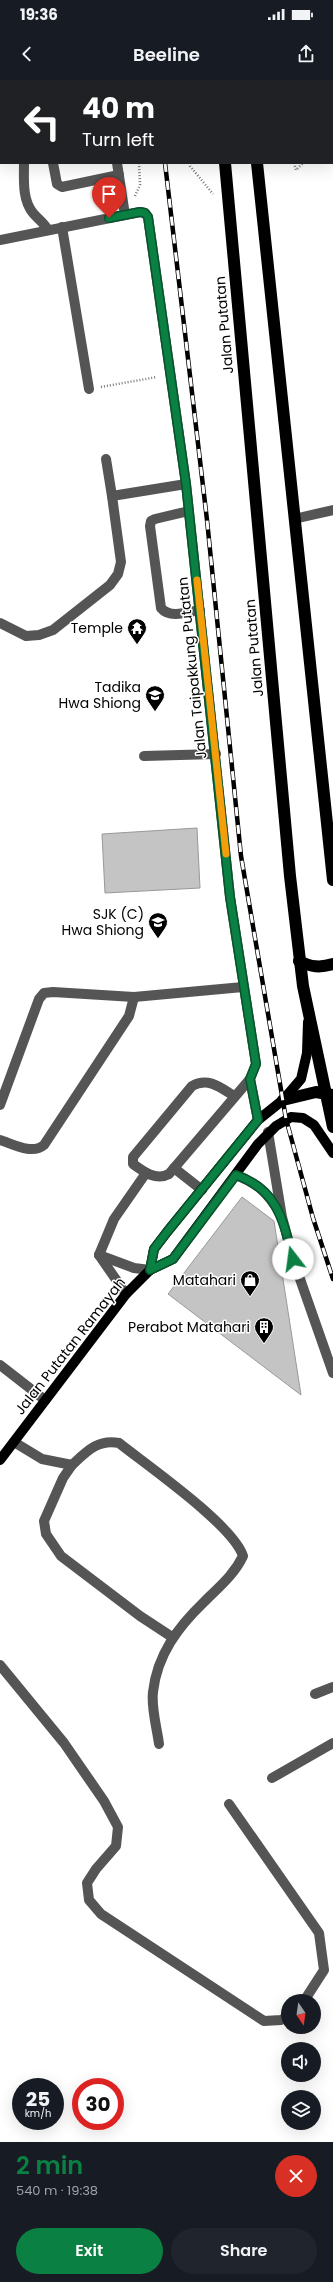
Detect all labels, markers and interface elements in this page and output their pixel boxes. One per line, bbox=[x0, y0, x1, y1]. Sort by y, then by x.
text: 19:36 bbox=[20, 4, 58, 25]
text: Beeline bbox=[133, 42, 200, 67]
icon: back bbox=[16, 43, 38, 65]
icon: share bbox=[295, 43, 317, 65]
text: 40 m bbox=[82, 89, 155, 128]
icon: left bbox=[16, 96, 68, 148]
text: Turn left bbox=[82, 127, 154, 152]
pin bbox=[92, 177, 126, 218]
icon: arrive bbox=[98, 183, 120, 205]
street label: Jalan Putatan bbox=[210, 275, 238, 375]
street label: Jalan Taipakkung Putatan bbox=[173, 576, 211, 760]
street label: Jalan Putatan bbox=[240, 598, 268, 698]
temple icon: Temple bbox=[126, 617, 148, 645]
place label: Temple bbox=[71, 618, 123, 638]
place label: Tadika Hwa Shiong bbox=[59, 677, 141, 713]
school or university icon: Tadika Hwa Shiong bbox=[144, 684, 166, 712]
place label: SJK (C) Hwa Shiong bbox=[62, 904, 144, 940]
school or university icon: SJK (C) Hwa Shiong bbox=[147, 911, 169, 939]
position arrow bbox=[272, 1238, 314, 1280]
shop icon: Matahari bbox=[239, 1269, 261, 1297]
place label: Matahari bbox=[173, 1270, 236, 1290]
street label: Jalan Putatan Ramayah bbox=[10, 1273, 130, 1419]
building icon: Perabot Matahari bbox=[253, 1316, 275, 1344]
place label: Perabot Matahari bbox=[128, 1317, 250, 1337]
north arrow bbox=[281, 1994, 321, 2034]
map controls bbox=[281, 1994, 321, 2130]
button: sound bbox=[281, 2042, 321, 2082]
speed limit sign: 30 bbox=[72, 2078, 124, 2130]
text: 25 bbox=[26, 2085, 50, 2113]
button: layers bbox=[281, 2090, 321, 2130]
text: km/h bbox=[25, 2106, 51, 2121]
text: 2 min bbox=[16, 2149, 83, 2182]
button: close bbox=[275, 2155, 317, 2197]
text: 540 m · 19:38 bbox=[16, 2181, 98, 2200]
button: Exit bbox=[16, 2228, 163, 2274]
button: Share bbox=[171, 2228, 317, 2274]

